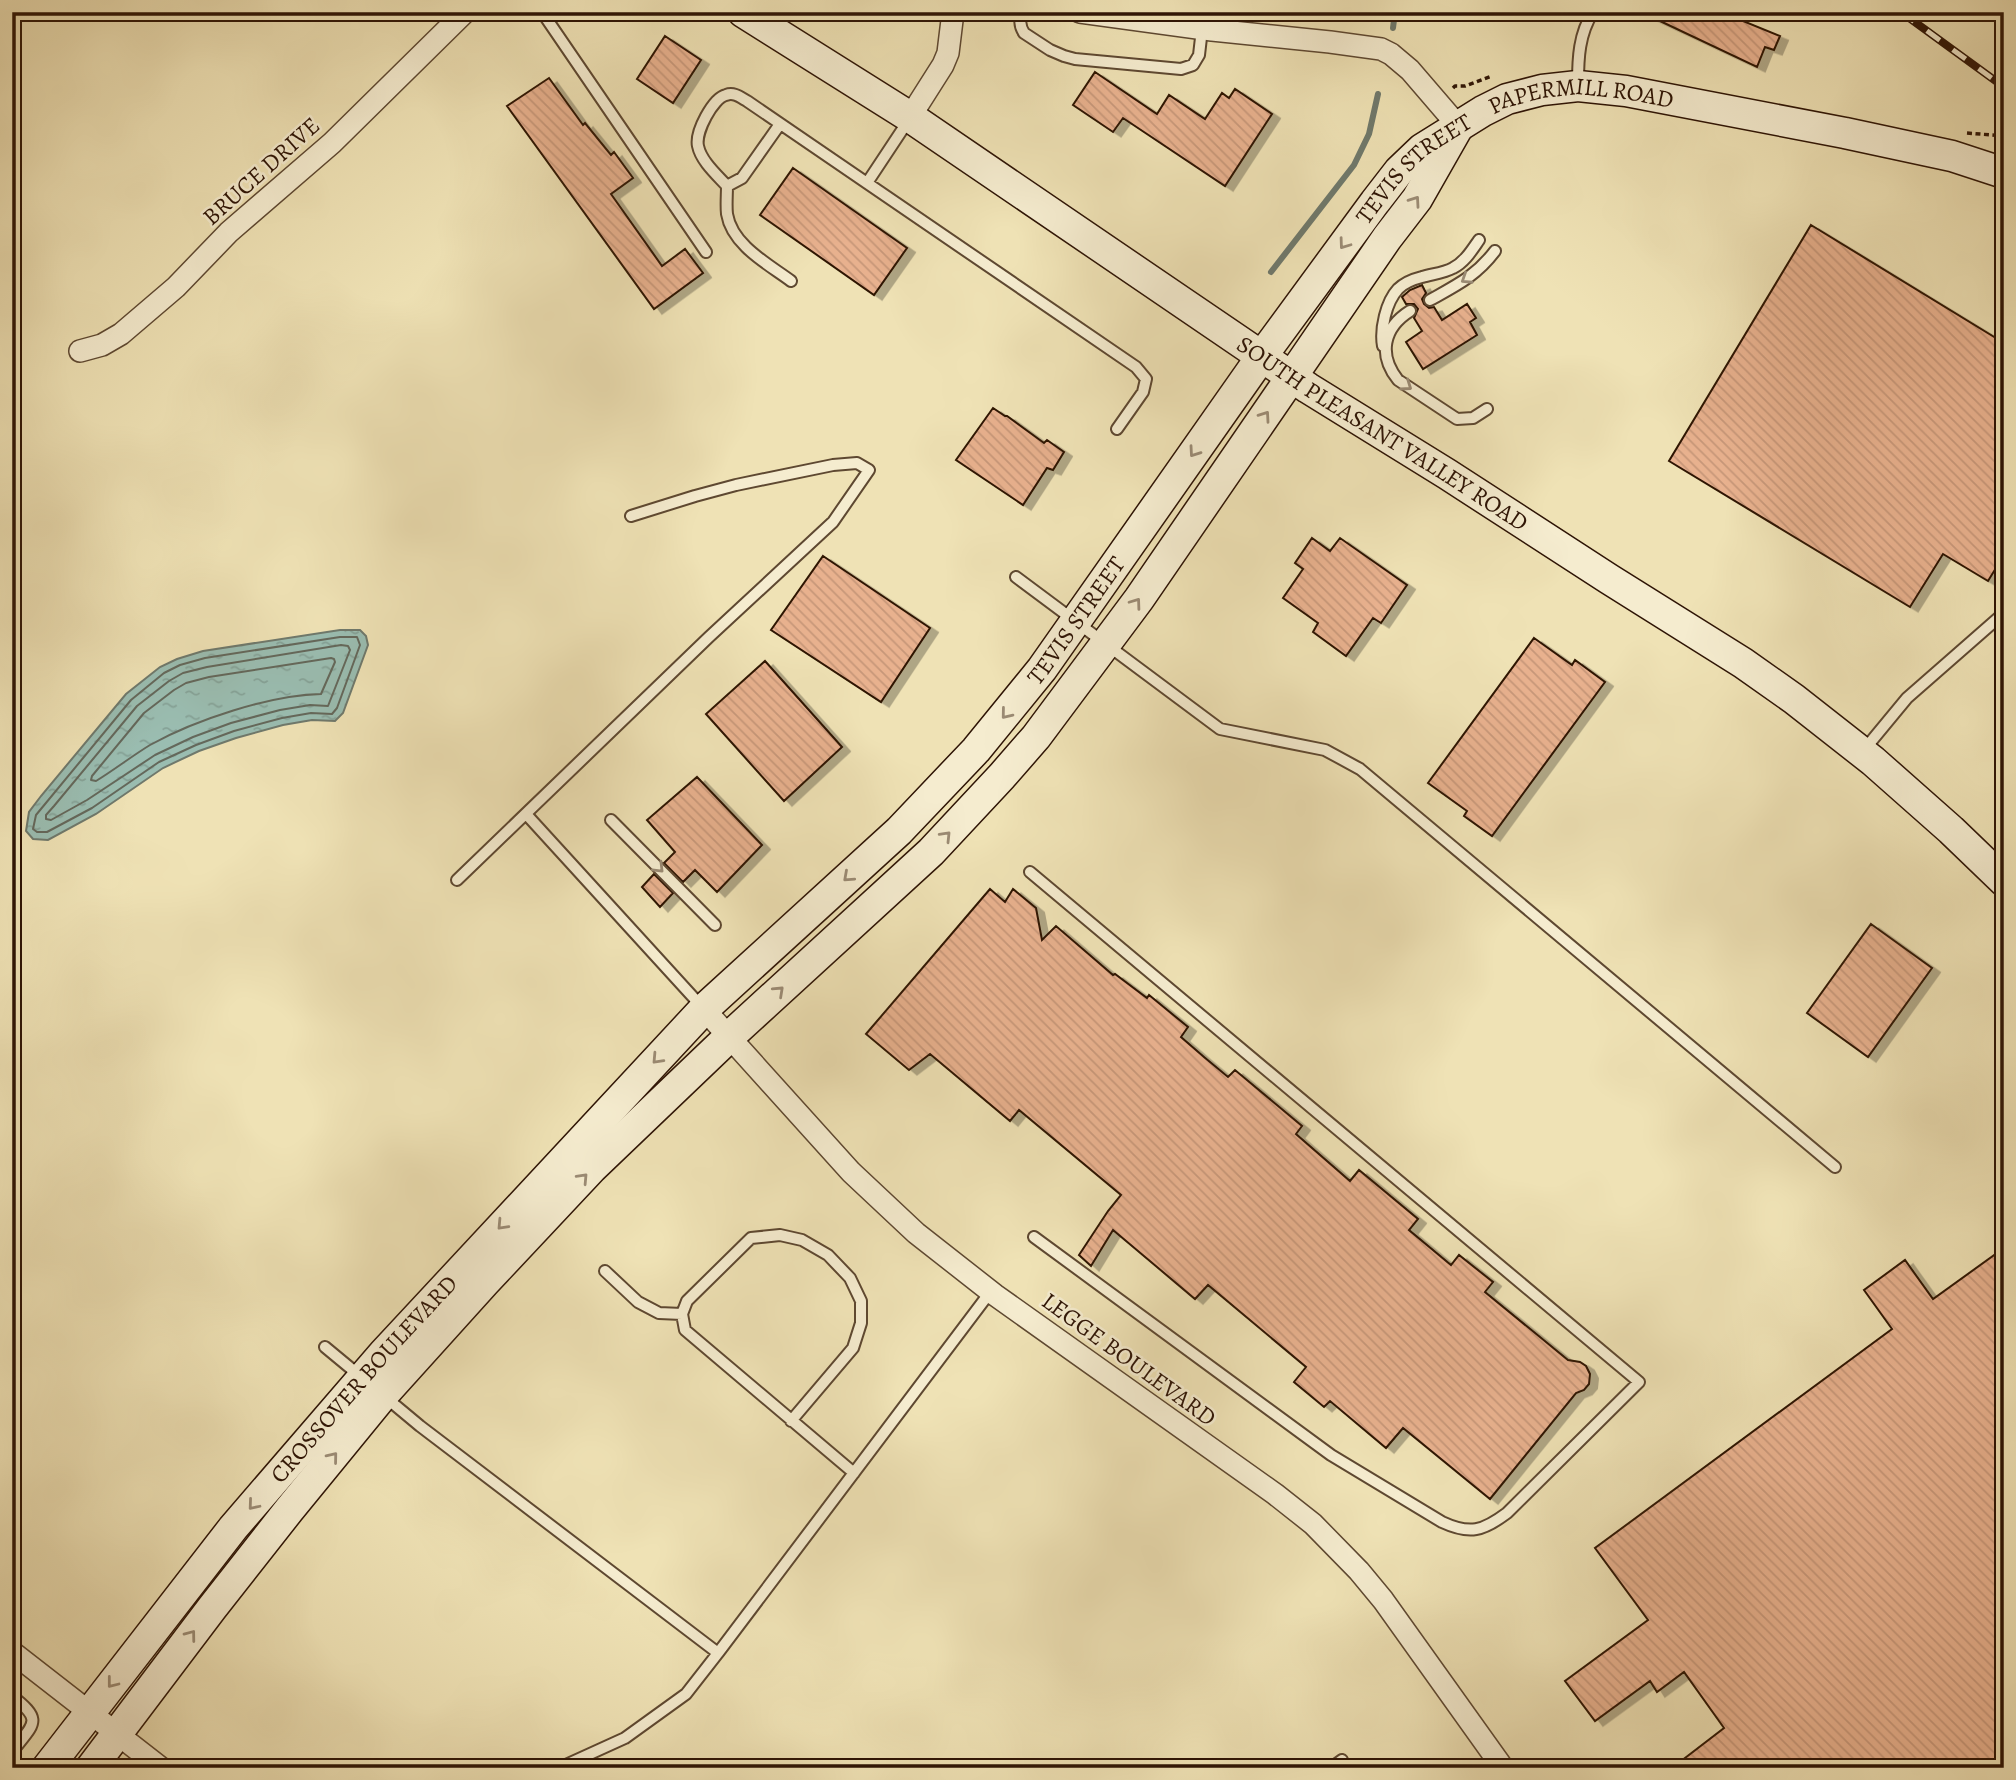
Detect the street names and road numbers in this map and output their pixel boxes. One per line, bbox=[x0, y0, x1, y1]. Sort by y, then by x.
street label: PAPERMILL ROAD bbox=[1483, 70, 1676, 122]
street label: TEVIS STREET bbox=[1348, 106, 1478, 230]
street label: BRUCE DRIVE bbox=[195, 110, 327, 232]
street label: SOUTH PLEASANT VALLEY ROAD bbox=[1230, 328, 1534, 538]
street label: TEVIS STREET bbox=[1020, 550, 1132, 691]
street label: CROSSOVER BOULEVARD bbox=[263, 1268, 465, 1490]
street label: LEGGE BOULEVARD bbox=[1035, 1285, 1223, 1433]

